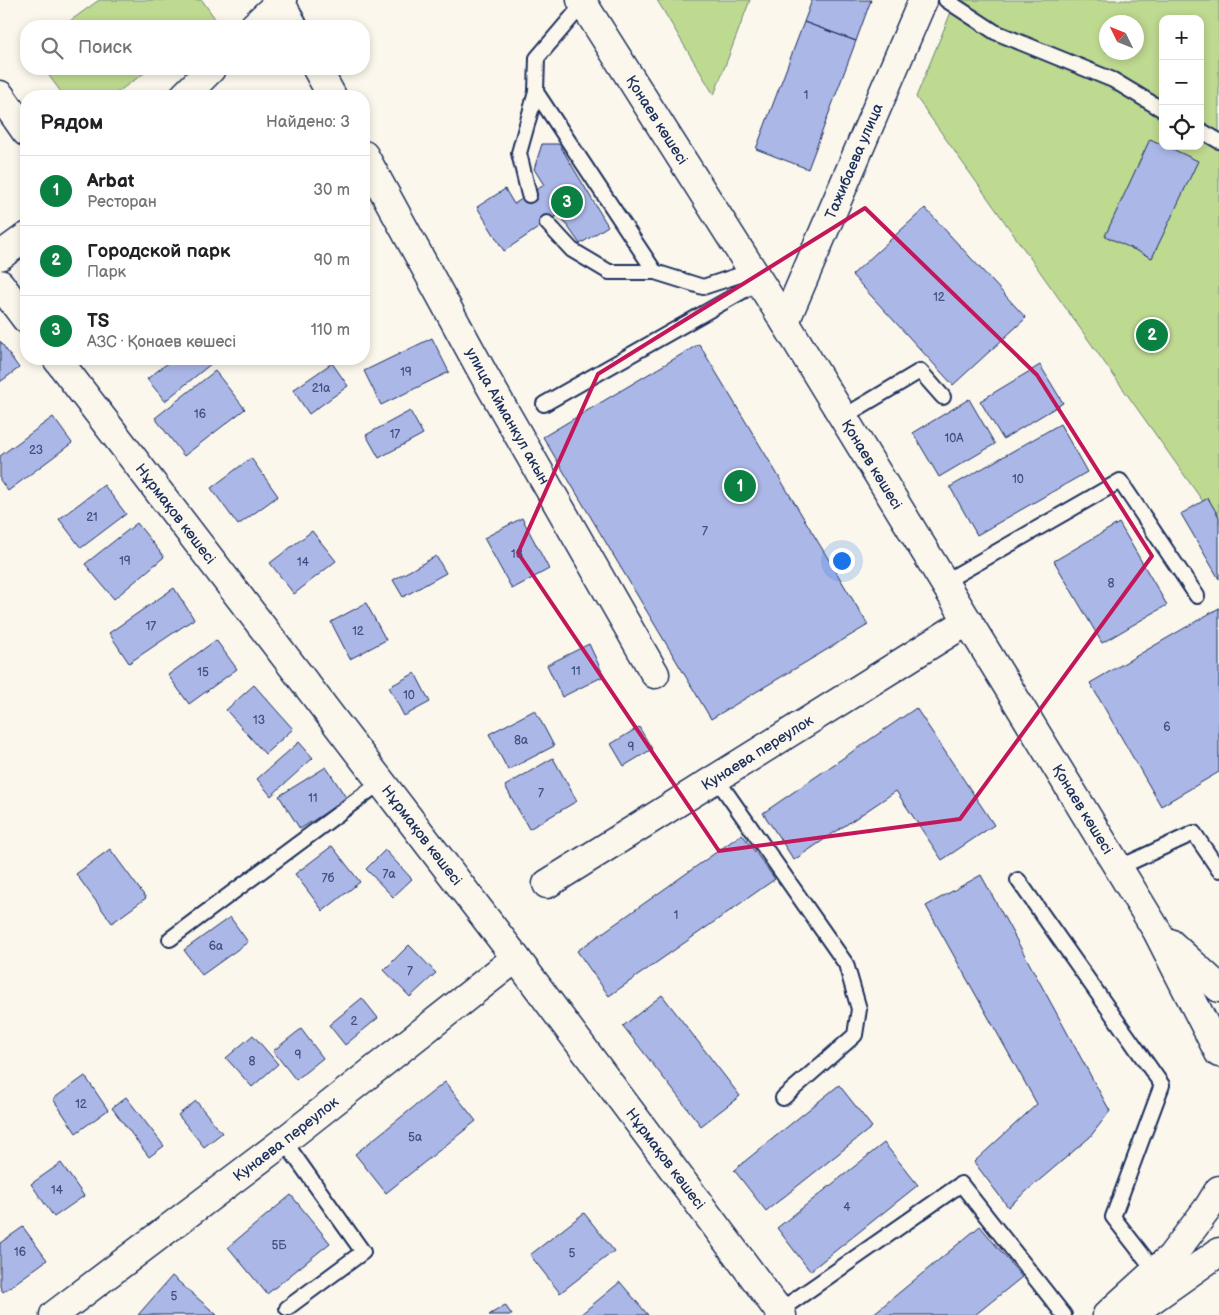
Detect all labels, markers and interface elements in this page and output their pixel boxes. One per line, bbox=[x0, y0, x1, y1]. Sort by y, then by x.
north arrow bbox=[1099, 15, 1144, 60]
map controls bbox=[1159, 15, 1204, 150]
button: + bbox=[1159, 15, 1204, 60]
search box bbox=[20, 20, 370, 75]
icon: search bbox=[38, 34, 66, 62]
text: Поиск bbox=[78, 36, 132, 59]
button: − bbox=[1159, 60, 1204, 105]
street label: Қонаев көшесі bbox=[622, 72, 692, 168]
house number: 1 bbox=[804, 88, 808, 103]
street label: Тажибаева улица bbox=[821, 100, 887, 222]
button: locate bbox=[1159, 105, 1204, 150]
text: Рядом bbox=[40, 110, 103, 135]
text: Найдено: 3 bbox=[266, 113, 350, 132]
text: Arbat bbox=[87, 170, 134, 193]
text: 1 bbox=[53, 181, 59, 200]
text: 30 m bbox=[313, 181, 350, 200]
pin: 3 bbox=[551, 183, 583, 221]
text: Ресторан bbox=[87, 193, 157, 212]
text: Городской парк bbox=[87, 240, 230, 263]
text: 2 bbox=[51, 251, 61, 270]
text: 90 m bbox=[314, 251, 350, 270]
text: Парк bbox=[87, 263, 126, 282]
house number: 12 bbox=[933, 290, 945, 305]
text: TS bbox=[87, 310, 109, 333]
pin: 2 bbox=[1136, 316, 1168, 354]
text: 3 bbox=[51, 321, 61, 340]
text: 110 m bbox=[311, 321, 350, 340]
text: АЗС · Қонаев көшесі bbox=[87, 333, 236, 352]
street label: улица Айманкул акын bbox=[461, 344, 554, 488]
house number: 19 bbox=[400, 365, 412, 380]
house number: 21а bbox=[312, 381, 330, 396]
house number: 16 bbox=[194, 407, 206, 422]
street label: Қонаев көшесі bbox=[837, 416, 907, 513]
house number: 17 bbox=[390, 427, 400, 442]
house number: 10А bbox=[945, 431, 964, 446]
house number: 23 bbox=[29, 443, 43, 458]
street label: Нұрмақов көшесі bbox=[131, 460, 220, 568]
pin: 1 bbox=[724, 467, 756, 505]
house number: 10 bbox=[1012, 472, 1024, 487]
house number: 21 bbox=[86, 510, 98, 525]
house number: 7 bbox=[702, 524, 708, 539]
house number: 13 bbox=[511, 547, 523, 562]
your location bbox=[829, 548, 855, 574]
house number: 19 bbox=[119, 554, 131, 569]
house number: 14 bbox=[297, 555, 310, 570]
house number: 8 bbox=[1108, 576, 1115, 591]
house number: 17 bbox=[146, 619, 156, 634]
house number: 12 bbox=[352, 624, 364, 639]
house number: 11 bbox=[571, 664, 581, 679]
house number: 15 bbox=[197, 665, 209, 680]
house number: 10 bbox=[403, 688, 415, 703]
street label: Кунаева переулок bbox=[698, 711, 817, 795]
house number: 13 bbox=[253, 713, 265, 728]
house number: 6 bbox=[1163, 720, 1171, 735]
house number: 8а bbox=[514, 733, 528, 748]
house number: 9 bbox=[628, 740, 635, 755]
street label: Қонаев көшесі bbox=[1048, 761, 1117, 858]
street label: Нұрмақов көшесі bbox=[377, 781, 466, 889]
house number: 7 bbox=[538, 786, 544, 801]
house number: 11 bbox=[308, 791, 318, 806]
house number: 7а bbox=[383, 867, 395, 882]
house number: 7б bbox=[322, 871, 335, 886]
house number: 1 bbox=[674, 908, 678, 923]
house number: 6а bbox=[209, 939, 223, 954]
house number: 7 bbox=[407, 964, 413, 979]
house number: 2 bbox=[350, 1014, 358, 1029]
house number: 9 bbox=[295, 1048, 302, 1063]
house number: 8 bbox=[249, 1054, 256, 1069]
street label: Кунаева переулок bbox=[229, 1092, 342, 1186]
house number: 12 bbox=[75, 1097, 87, 1112]
street label: Нұрмақов көшесі bbox=[622, 1104, 710, 1213]
house number: 5а bbox=[408, 1130, 422, 1145]
house number: 14 bbox=[51, 1183, 64, 1198]
house number: 4 bbox=[843, 1200, 851, 1215]
house number: 5Б bbox=[271, 1238, 287, 1253]
house number: 16 bbox=[14, 1245, 26, 1260]
house number: 5 bbox=[569, 1246, 576, 1261]
house number: 5 bbox=[171, 1289, 178, 1304]

